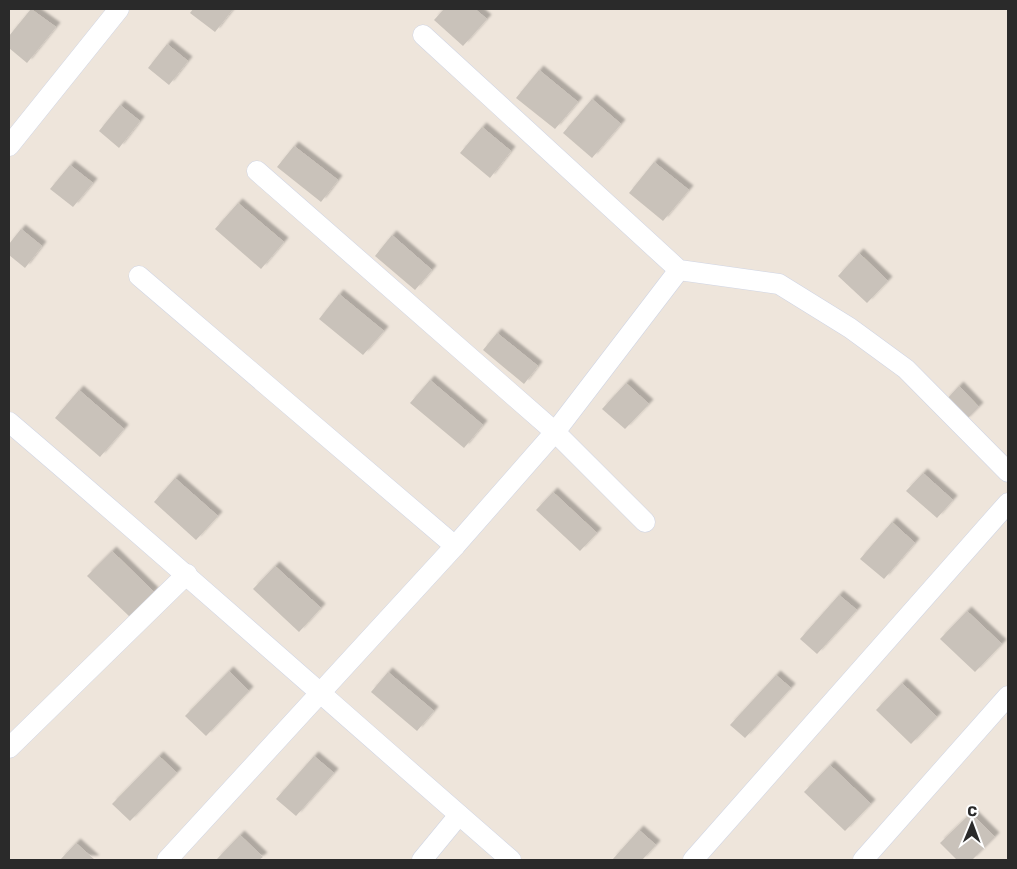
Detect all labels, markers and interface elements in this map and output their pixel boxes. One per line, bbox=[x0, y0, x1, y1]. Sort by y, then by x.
north arrow bbox=[947, 799, 997, 849]
text: С bbox=[967, 803, 977, 820]

